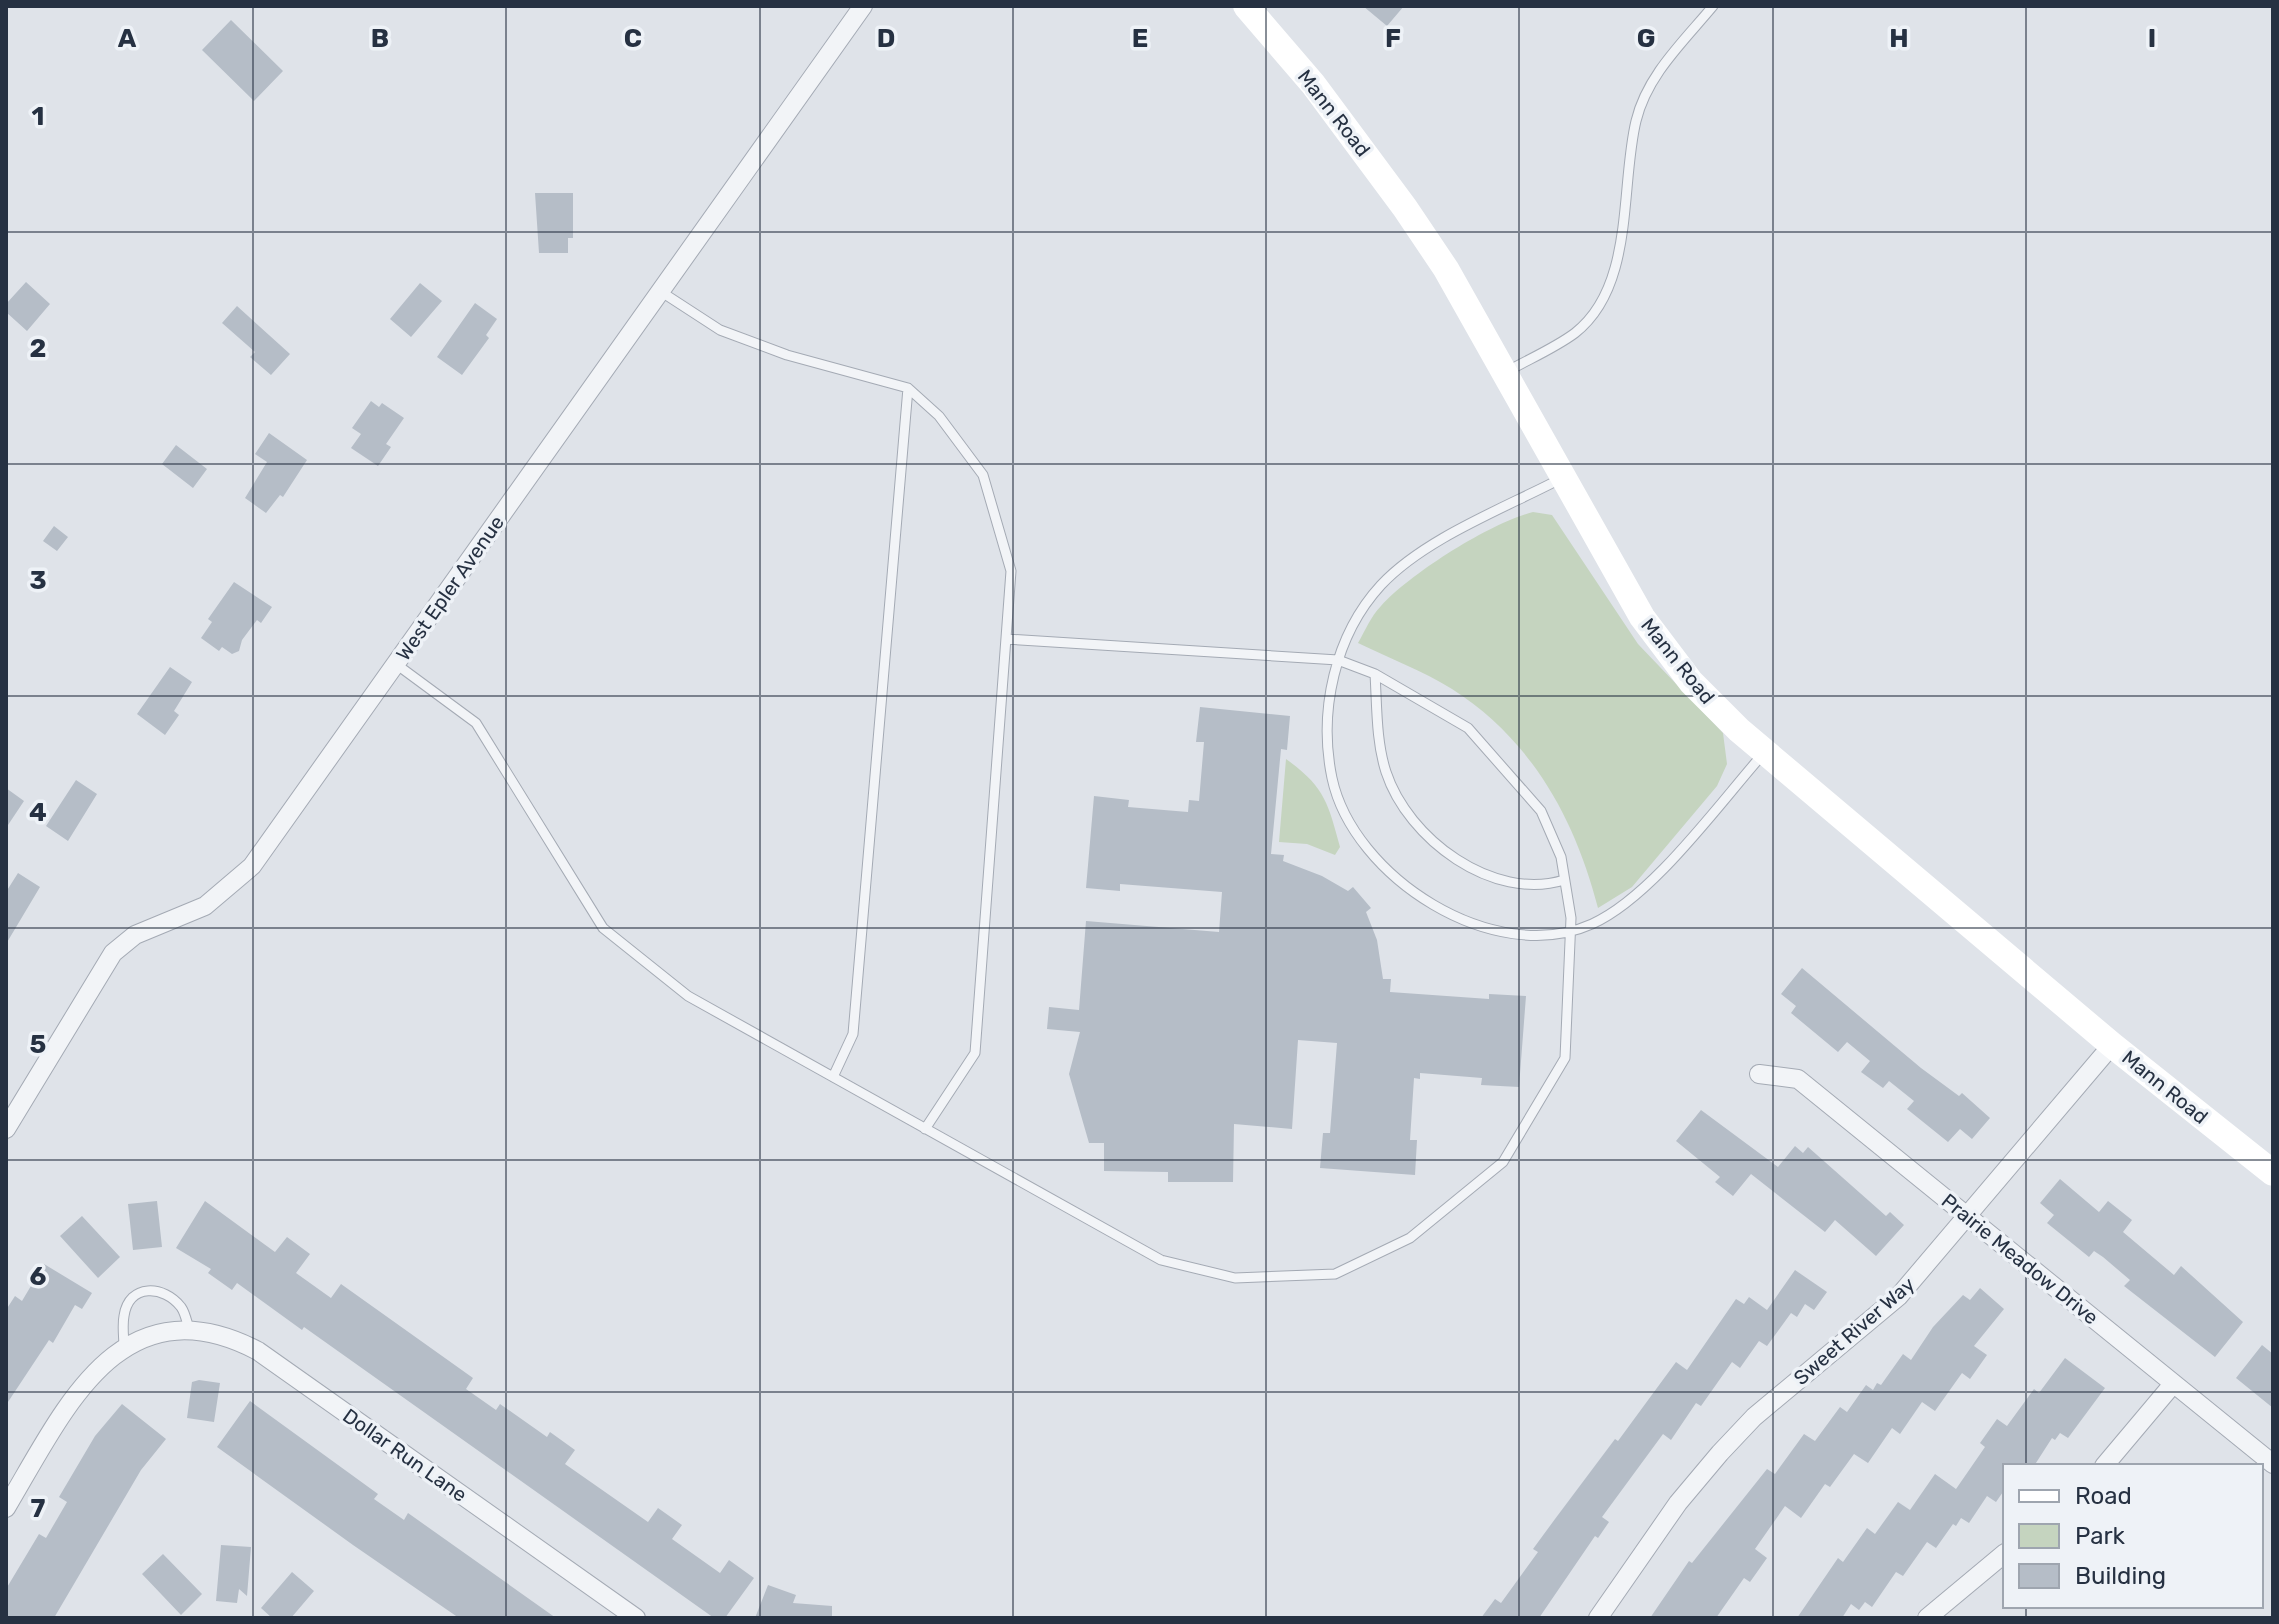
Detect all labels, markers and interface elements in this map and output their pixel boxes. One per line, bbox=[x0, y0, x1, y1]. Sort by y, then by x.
text: A bbox=[118, 23, 137, 54]
text: B bbox=[371, 23, 389, 54]
text: C bbox=[624, 23, 642, 54]
text: D bbox=[877, 23, 895, 54]
text: E bbox=[1132, 23, 1148, 54]
text: F bbox=[1385, 23, 1401, 54]
text: G bbox=[1637, 23, 1655, 54]
text: H bbox=[1889, 23, 1909, 54]
text: I bbox=[2148, 23, 2156, 54]
street label: Mann Road bbox=[1293, 65, 1375, 161]
text: 1 bbox=[32, 101, 44, 132]
text: 2 bbox=[30, 333, 46, 364]
street label: West Epler Avenue bbox=[391, 511, 509, 665]
text: 3 bbox=[29, 565, 47, 596]
street label: Mann Road bbox=[1636, 613, 1720, 709]
text: 4 bbox=[29, 797, 47, 828]
text: 5 bbox=[30, 1029, 46, 1060]
street label: Mann Road bbox=[2117, 1045, 2213, 1129]
street label: Prairie Meadow Drive bbox=[1937, 1188, 2103, 1330]
text: 6 bbox=[30, 1261, 47, 1292]
street label: Sweet River Way bbox=[1789, 1272, 1919, 1390]
street label: Dollar Run Lane bbox=[338, 1403, 472, 1507]
legend bbox=[2003, 1464, 2263, 1608]
text: Road bbox=[2075, 1482, 2132, 1510]
text: 7 bbox=[31, 1493, 46, 1524]
text: Park bbox=[2075, 1522, 2126, 1550]
text: Building bbox=[2075, 1562, 2166, 1590]

